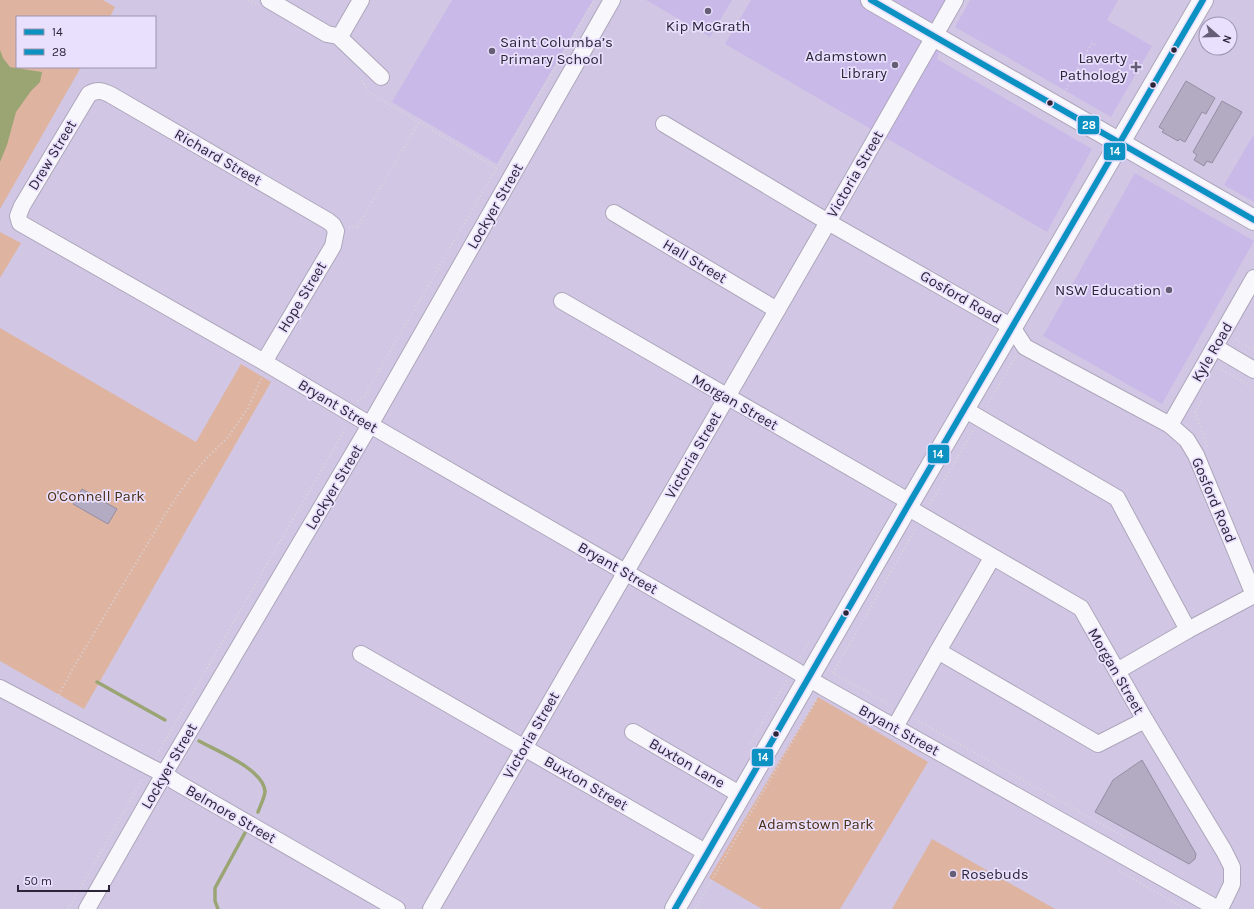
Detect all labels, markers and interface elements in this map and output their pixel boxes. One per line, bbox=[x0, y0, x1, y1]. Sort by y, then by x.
marker: Kip McGrath bbox=[703, 6, 713, 16]
legend bbox=[16, 16, 156, 68]
north arrow bbox=[1198, 16, 1238, 56]
place label: Kip McGrath bbox=[666, 17, 750, 35]
text: 14 bbox=[52, 25, 63, 39]
place label: Saint Columba’s Primary School bbox=[500, 33, 613, 68]
text: N bbox=[1219, 33, 1234, 45]
text: 28 bbox=[52, 45, 66, 59]
unlabelled marker bbox=[1169, 45, 1179, 55]
marker: Saint Columba’s Primary School bbox=[487, 46, 497, 56]
place label: Adamstown Library bbox=[806, 47, 887, 82]
place label: Laverty Pathology bbox=[1059, 49, 1127, 84]
marker: Adamstown Library bbox=[890, 60, 900, 70]
marker: Laverty Pathology bbox=[1130, 61, 1142, 73]
unlabelled marker bbox=[1148, 80, 1158, 90]
unlabelled marker bbox=[1045, 98, 1055, 108]
line badge: 28 bbox=[1077, 115, 1100, 135]
street label: Drew Street bbox=[24, 116, 80, 193]
text: 28 bbox=[1082, 119, 1096, 132]
street label: Richard Street bbox=[171, 125, 265, 189]
street label: Victoria Street bbox=[823, 127, 887, 221]
line badge: 14 bbox=[1103, 142, 1126, 161]
text: 14 bbox=[1110, 145, 1121, 158]
street label: Lockyer Street bbox=[463, 160, 527, 252]
street label: Hall Street bbox=[660, 235, 731, 287]
street label: Hope Street bbox=[274, 258, 330, 336]
street label: Gosford Road bbox=[917, 266, 1005, 328]
place label: NSW Education bbox=[1055, 281, 1161, 299]
marker: NSW Education bbox=[1164, 285, 1174, 295]
street label: Kyle Road bbox=[1188, 319, 1236, 385]
street label: Morgan Street bbox=[689, 370, 782, 434]
street label: Bryant Street bbox=[295, 375, 381, 437]
street label: Victoria Street bbox=[661, 408, 725, 502]
street label: Lockyer Street bbox=[302, 441, 367, 533]
line badge: 14 bbox=[927, 444, 950, 464]
text: 14 bbox=[933, 448, 944, 461]
street label: Gosford Road bbox=[1188, 455, 1240, 545]
park label: O'Connell Park bbox=[47, 487, 145, 505]
street label: Bryant Street bbox=[575, 538, 662, 598]
unlabelled marker bbox=[841, 608, 851, 618]
street label: Morgan Street bbox=[1084, 625, 1148, 718]
street label: Victoria Street bbox=[499, 688, 563, 782]
street label: Bryant Street bbox=[856, 700, 943, 760]
street label: Lockyer Street bbox=[137, 720, 201, 812]
unlabelled marker bbox=[771, 729, 781, 739]
street label: Buxton Lane bbox=[646, 734, 728, 792]
line badge: 14 bbox=[751, 748, 774, 767]
text: 14 bbox=[758, 751, 769, 764]
street label: Buxton Street bbox=[541, 752, 631, 814]
street label: Belmore Street bbox=[183, 781, 280, 847]
park label: Adamstown Park bbox=[758, 815, 874, 833]
place label: Rosebuds bbox=[961, 865, 1029, 883]
scale bar bbox=[18, 867, 109, 893]
marker: Rosebuds bbox=[948, 869, 958, 879]
text: 50 m bbox=[24, 874, 52, 888]

